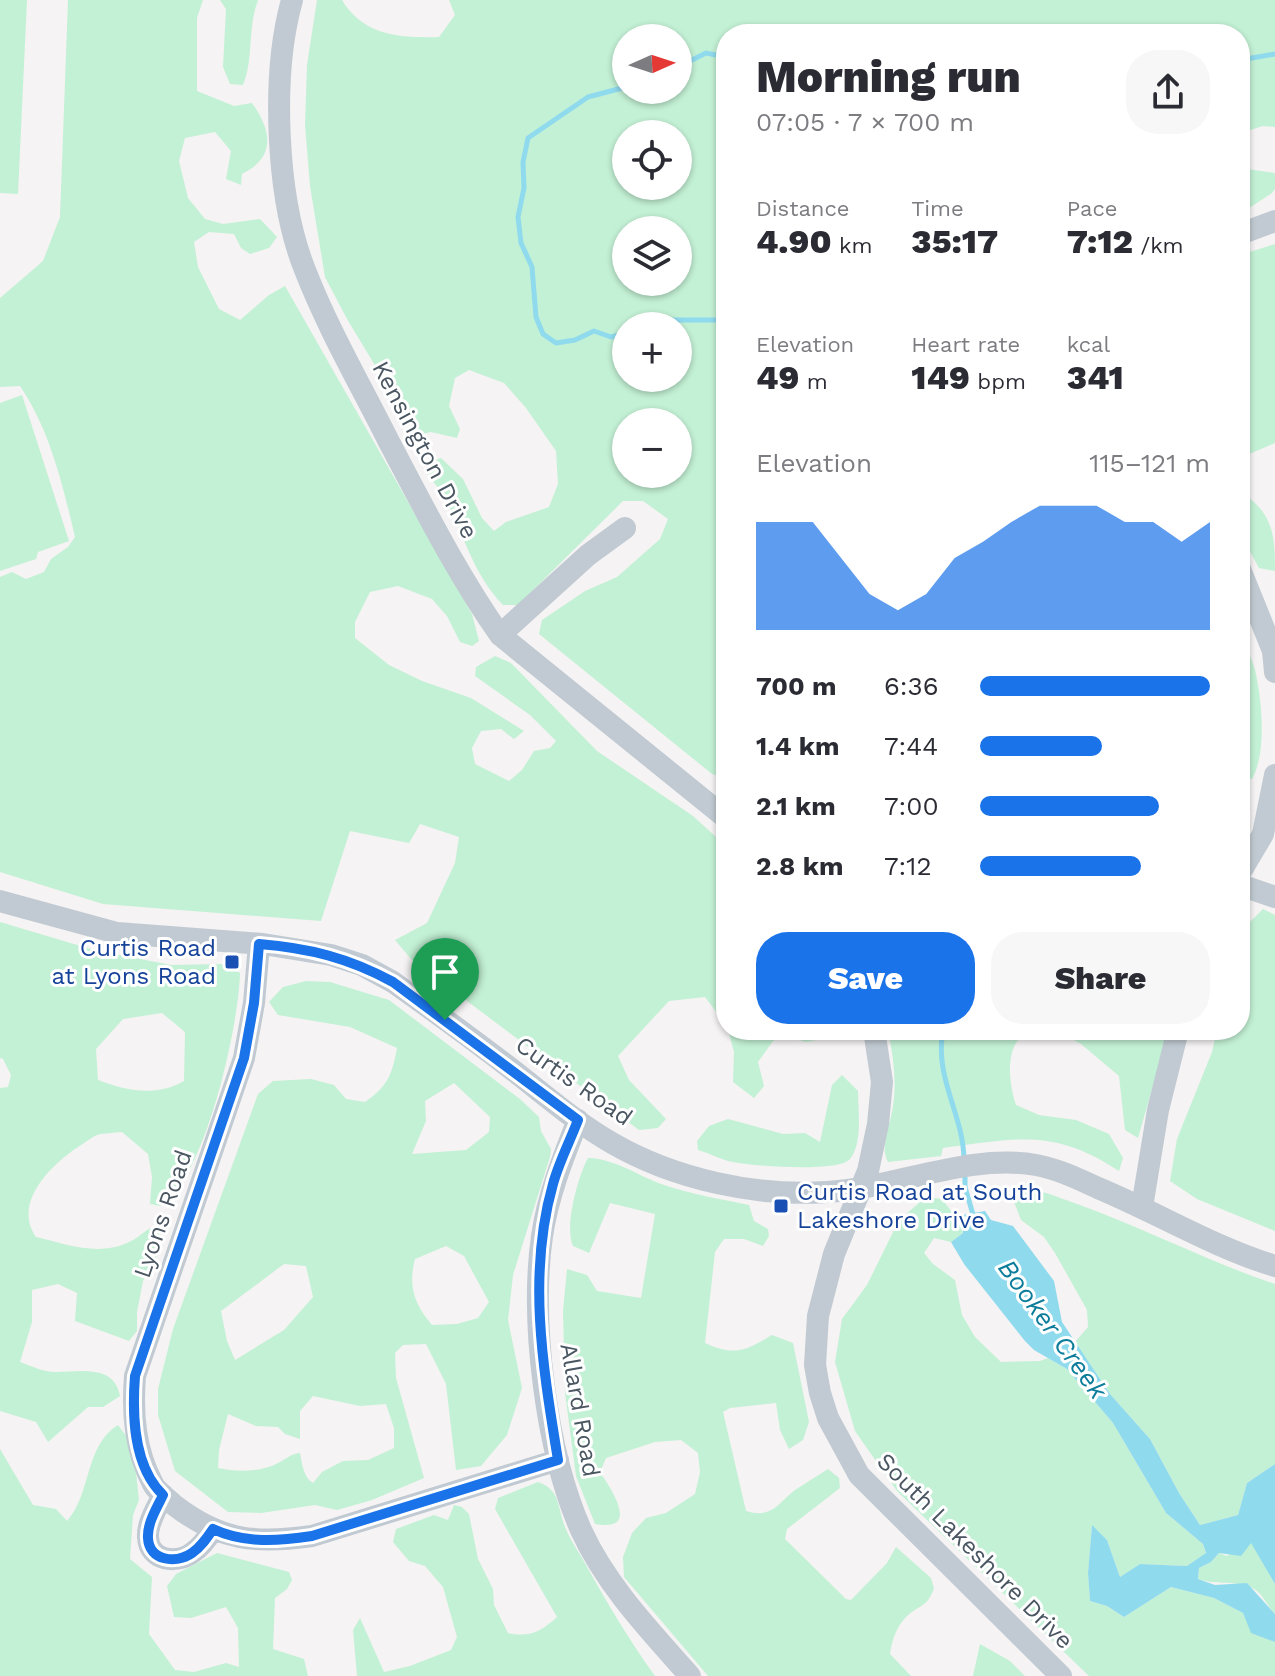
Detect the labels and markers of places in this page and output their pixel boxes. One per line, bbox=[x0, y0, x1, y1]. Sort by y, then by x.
place label: Curtis Road at Lyons Road bbox=[51, 934, 216, 990]
pin bbox=[411, 938, 479, 1020]
marker: Curtis Road at Lyons Road bbox=[223, 953, 241, 971]
place label: Curtis Road at South Lakeshore Drive bbox=[797, 1178, 1042, 1234]
marker: Curtis Road at South Lakeshore Drive bbox=[772, 1197, 790, 1215]

